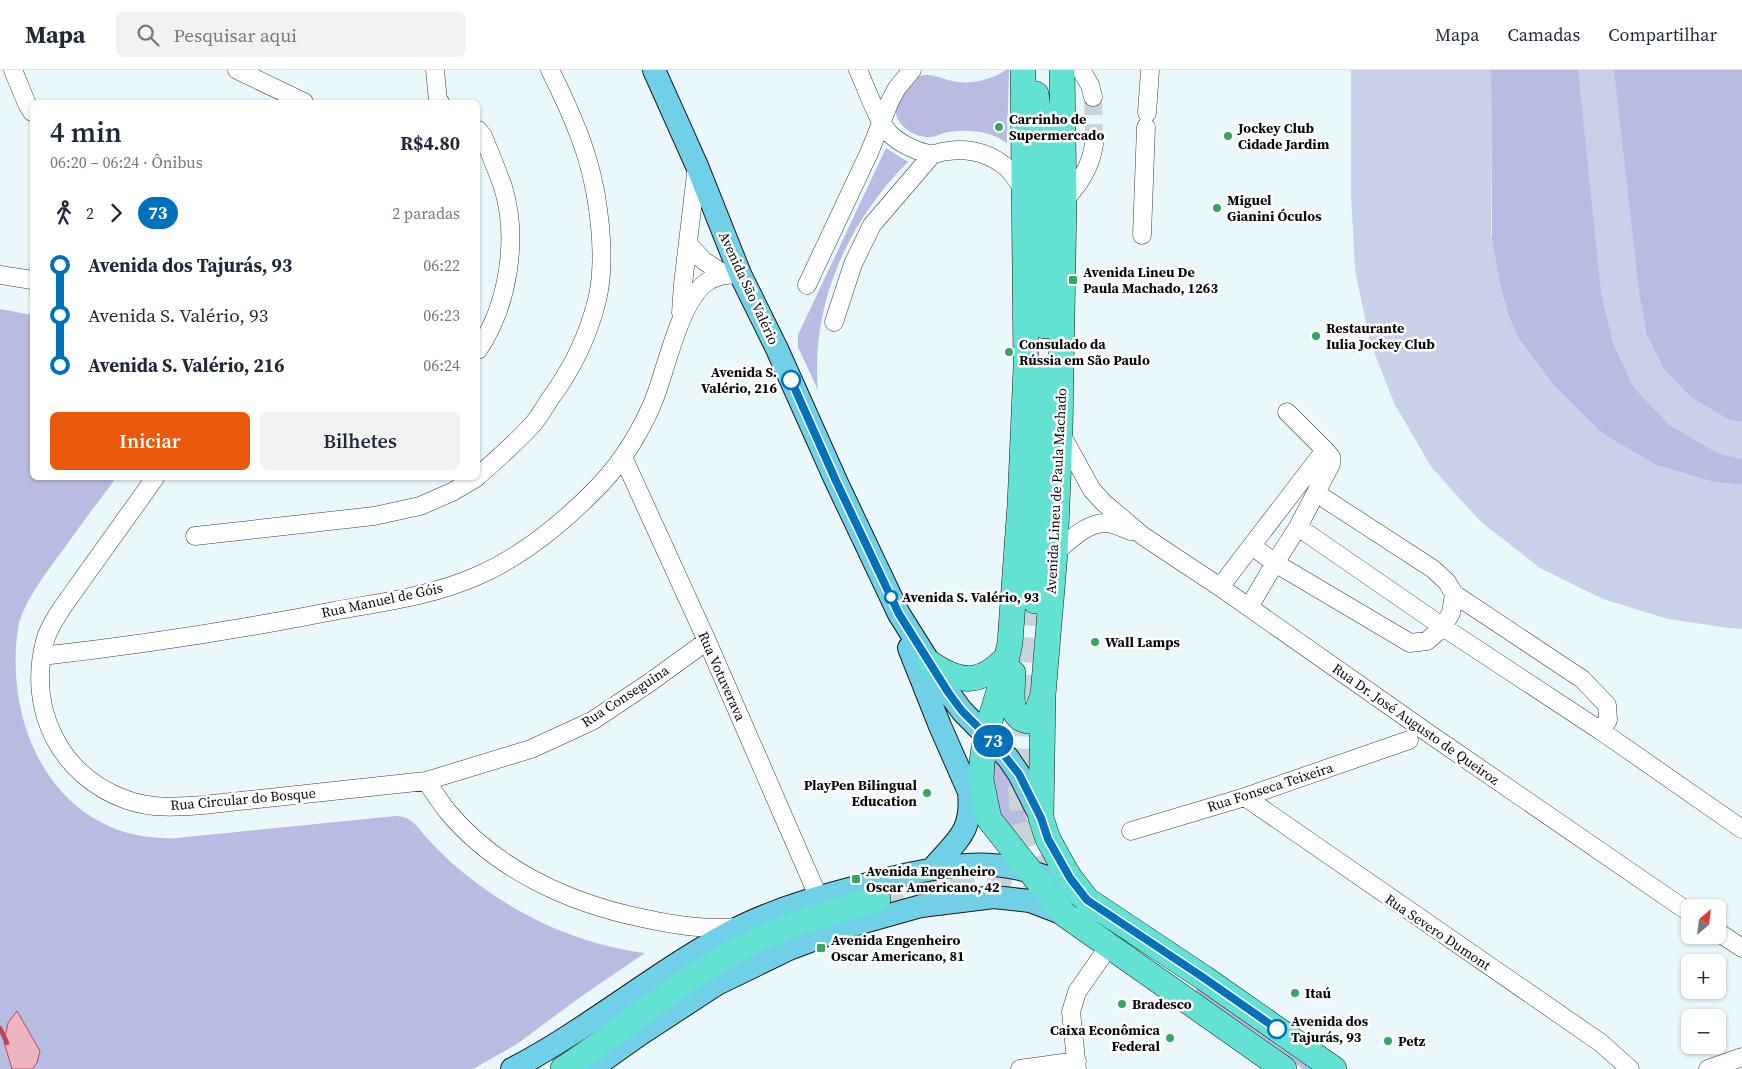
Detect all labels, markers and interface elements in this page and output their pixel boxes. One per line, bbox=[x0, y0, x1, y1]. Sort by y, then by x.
search box bbox=[116, 12, 466, 57]
text: Mapa bbox=[25, 18, 86, 51]
icon: search bbox=[134, 21, 162, 49]
text: Pesquisar aqui bbox=[174, 22, 297, 48]
text: Mapa bbox=[1435, 22, 1479, 47]
text: Camadas bbox=[1507, 22, 1580, 47]
text: Compartilhar bbox=[1608, 22, 1717, 47]
place label: Carrinho de Supermercado bbox=[1009, 109, 1104, 145]
text: 4 min bbox=[50, 113, 122, 151]
place label: Jockey Club Cidade Jardim bbox=[1237, 118, 1330, 154]
marker: Carrinho de Supermercado bbox=[993, 121, 1005, 133]
text: R$4.80 bbox=[400, 130, 460, 156]
marker: Jockey Club Cidade Jardim bbox=[1222, 130, 1234, 142]
text: 06:20 – 06:24 · Ônibus bbox=[50, 151, 203, 173]
place label: Miguel Gianini Óculos bbox=[1227, 190, 1322, 226]
icon: walk bbox=[50, 199, 78, 227]
icon: forward bbox=[102, 199, 130, 227]
text: 73 bbox=[148, 200, 168, 225]
text: 2 bbox=[86, 202, 94, 224]
text: 2 paradas bbox=[392, 202, 460, 224]
marker: Miguel Gianini Óculos bbox=[1211, 202, 1223, 214]
street label: Avenida São Valério bbox=[714, 228, 784, 348]
text: Avenida dos Tajurás, 93 bbox=[88, 252, 292, 278]
text: 06:22 bbox=[423, 254, 460, 276]
place label: Avenida Lineu De Paula Machado, 1263 bbox=[1083, 262, 1218, 298]
marker: Avenida Lineu De Paula Machado, 1263 bbox=[1067, 274, 1079, 286]
text: Avenida S. Valério, 93 bbox=[88, 302, 268, 328]
text: 06:23 bbox=[423, 304, 460, 326]
place label: Restaurante Iulia Jockey Club bbox=[1326, 318, 1435, 354]
marker: Restaurante Iulia Jockey Club bbox=[1310, 330, 1322, 342]
place label: Consulado da Rússia em São Paulo bbox=[1019, 334, 1150, 370]
marker: Consulado da Rússia em São Paulo bbox=[1003, 346, 1015, 358]
text: Avenida S. Valério, 216 bbox=[88, 352, 284, 378]
text: 06:24 bbox=[423, 354, 460, 376]
place label: Avenida S. Valério, 216 bbox=[701, 362, 777, 398]
marker: Avenida S. Valério, 216 bbox=[781, 370, 801, 390]
street label: Avenida Lineu de Paula Machado bbox=[1041, 387, 1071, 595]
button: Iniciar bbox=[50, 412, 250, 470]
button: Bilhetes bbox=[260, 412, 460, 470]
street label: Rua Manuel de Góis bbox=[319, 577, 445, 623]
place label: Avenida S. Valério, 93 bbox=[902, 587, 1040, 607]
marker: Avenida S. Valério, 93 bbox=[884, 590, 898, 604]
street label: Rua Votuverava bbox=[693, 628, 751, 725]
place label: Wall Lamps bbox=[1105, 632, 1181, 652]
marker: Wall Lamps bbox=[1089, 636, 1101, 648]
street label: Rua Dr. José Augusto de Queiroz bbox=[1328, 658, 1504, 790]
street label: Rua Conseguina bbox=[577, 660, 673, 732]
line badge: 73 bbox=[970, 725, 1016, 757]
text: 73 bbox=[983, 728, 1003, 753]
street label: Rua Fonseca Teixeira bbox=[1204, 757, 1336, 817]
place label: PlayPen Bilingual Education bbox=[804, 775, 917, 811]
street label: Rua Circular do Bosque bbox=[169, 783, 317, 815]
marker: PlayPen Bilingual Education bbox=[921, 787, 933, 799]
place label: Avenida Engenheiro Oscar Americano, 42 bbox=[866, 861, 1000, 897]
marker: Avenida Engenheiro Oscar Americano, 42 bbox=[850, 873, 862, 885]
street label: Rua Severo Dumont bbox=[1381, 889, 1495, 975]
north arrow bbox=[1681, 899, 1726, 944]
map controls bbox=[1681, 899, 1726, 1054]
place label: Avenida Engenheiro Oscar Americano, 81 bbox=[831, 930, 965, 966]
marker: Avenida Engenheiro Oscar Americano, 81 bbox=[815, 942, 827, 954]
button: + bbox=[1681, 954, 1726, 999]
place label: Itaú bbox=[1305, 983, 1331, 1003]
marker: Itaú bbox=[1289, 987, 1301, 999]
place label: Bradesco bbox=[1132, 994, 1192, 1014]
marker: Bradesco bbox=[1116, 998, 1128, 1010]
button: − bbox=[1681, 1009, 1726, 1054]
place label: Avenida dos Tajurás, 93 bbox=[1291, 1011, 1369, 1047]
marker: Avenida dos Tajurás, 93 bbox=[1267, 1019, 1287, 1039]
place label: Caixa Econômica Federal bbox=[1050, 1020, 1161, 1056]
place label: Petz bbox=[1398, 1031, 1426, 1051]
marker: Caixa Econômica Federal bbox=[1164, 1032, 1176, 1044]
marker: Petz bbox=[1382, 1035, 1394, 1047]

